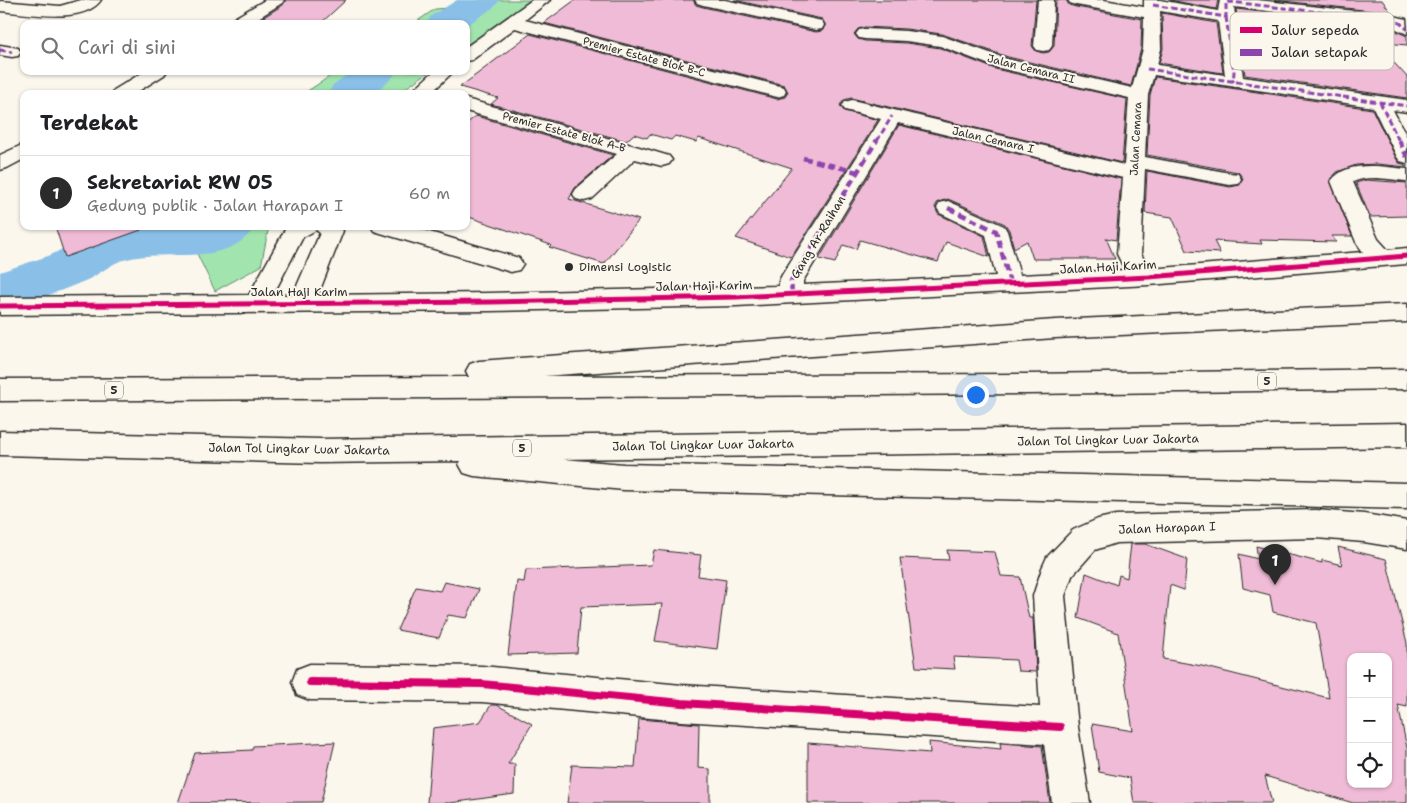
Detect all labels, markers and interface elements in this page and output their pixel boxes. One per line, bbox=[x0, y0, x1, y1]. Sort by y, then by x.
legend bbox=[1230, 12, 1394, 70]
search box bbox=[20, 20, 470, 75]
text: Jalur sepeda bbox=[1271, 21, 1359, 39]
street label: Premier Estate Blok B-C bbox=[581, 33, 707, 81]
icon: search bbox=[38, 34, 66, 62]
text: Cari di sini bbox=[78, 35, 176, 60]
text: Jalan setapak bbox=[1271, 43, 1368, 61]
street label: Jalan Cemara II bbox=[986, 51, 1076, 87]
street label: Jalan Cemara bbox=[1127, 102, 1145, 176]
street label: Premier Estate Blok A-B bbox=[501, 108, 628, 156]
text: Terdekat bbox=[40, 109, 138, 137]
street label: Jalan Cemara I bbox=[950, 123, 1036, 157]
text: Sekretariat RW 05 bbox=[87, 170, 273, 195]
text: 1 bbox=[52, 183, 60, 204]
text: 60 m bbox=[409, 183, 450, 204]
street label: Gang Ar-Raihan bbox=[787, 192, 849, 282]
text: Gedung publik · Jalan Harapan I bbox=[87, 195, 343, 216]
street label: Jalan Haji Karim bbox=[1059, 256, 1157, 278]
place label: Dimensi Logistic bbox=[579, 259, 672, 275]
marker: Dimensi Logistic bbox=[563, 261, 575, 273]
street label: Jalan Haji Karim bbox=[655, 277, 753, 295]
street label: Jalan Haji Karim bbox=[250, 284, 348, 300]
road number: 5 bbox=[1258, 372, 1276, 390]
road number: 5 bbox=[105, 382, 123, 398]
your location bbox=[963, 382, 989, 408]
street label: Jalan Tol Lingkar Luar Jakarta bbox=[1017, 430, 1199, 450]
street label: Jalan Tol Lingkar Luar Jakarta bbox=[612, 435, 794, 455]
street label: Jalan Tol Lingkar Luar Jakarta bbox=[208, 439, 390, 459]
road number: 5 bbox=[513, 439, 531, 456]
street label: Jalan Harapan I bbox=[1118, 518, 1216, 538]
pin: 1 bbox=[1259, 544, 1291, 585]
map controls bbox=[1347, 653, 1392, 788]
button: + bbox=[1347, 653, 1392, 698]
button: − bbox=[1347, 698, 1392, 743]
button: locate bbox=[1347, 743, 1392, 788]

